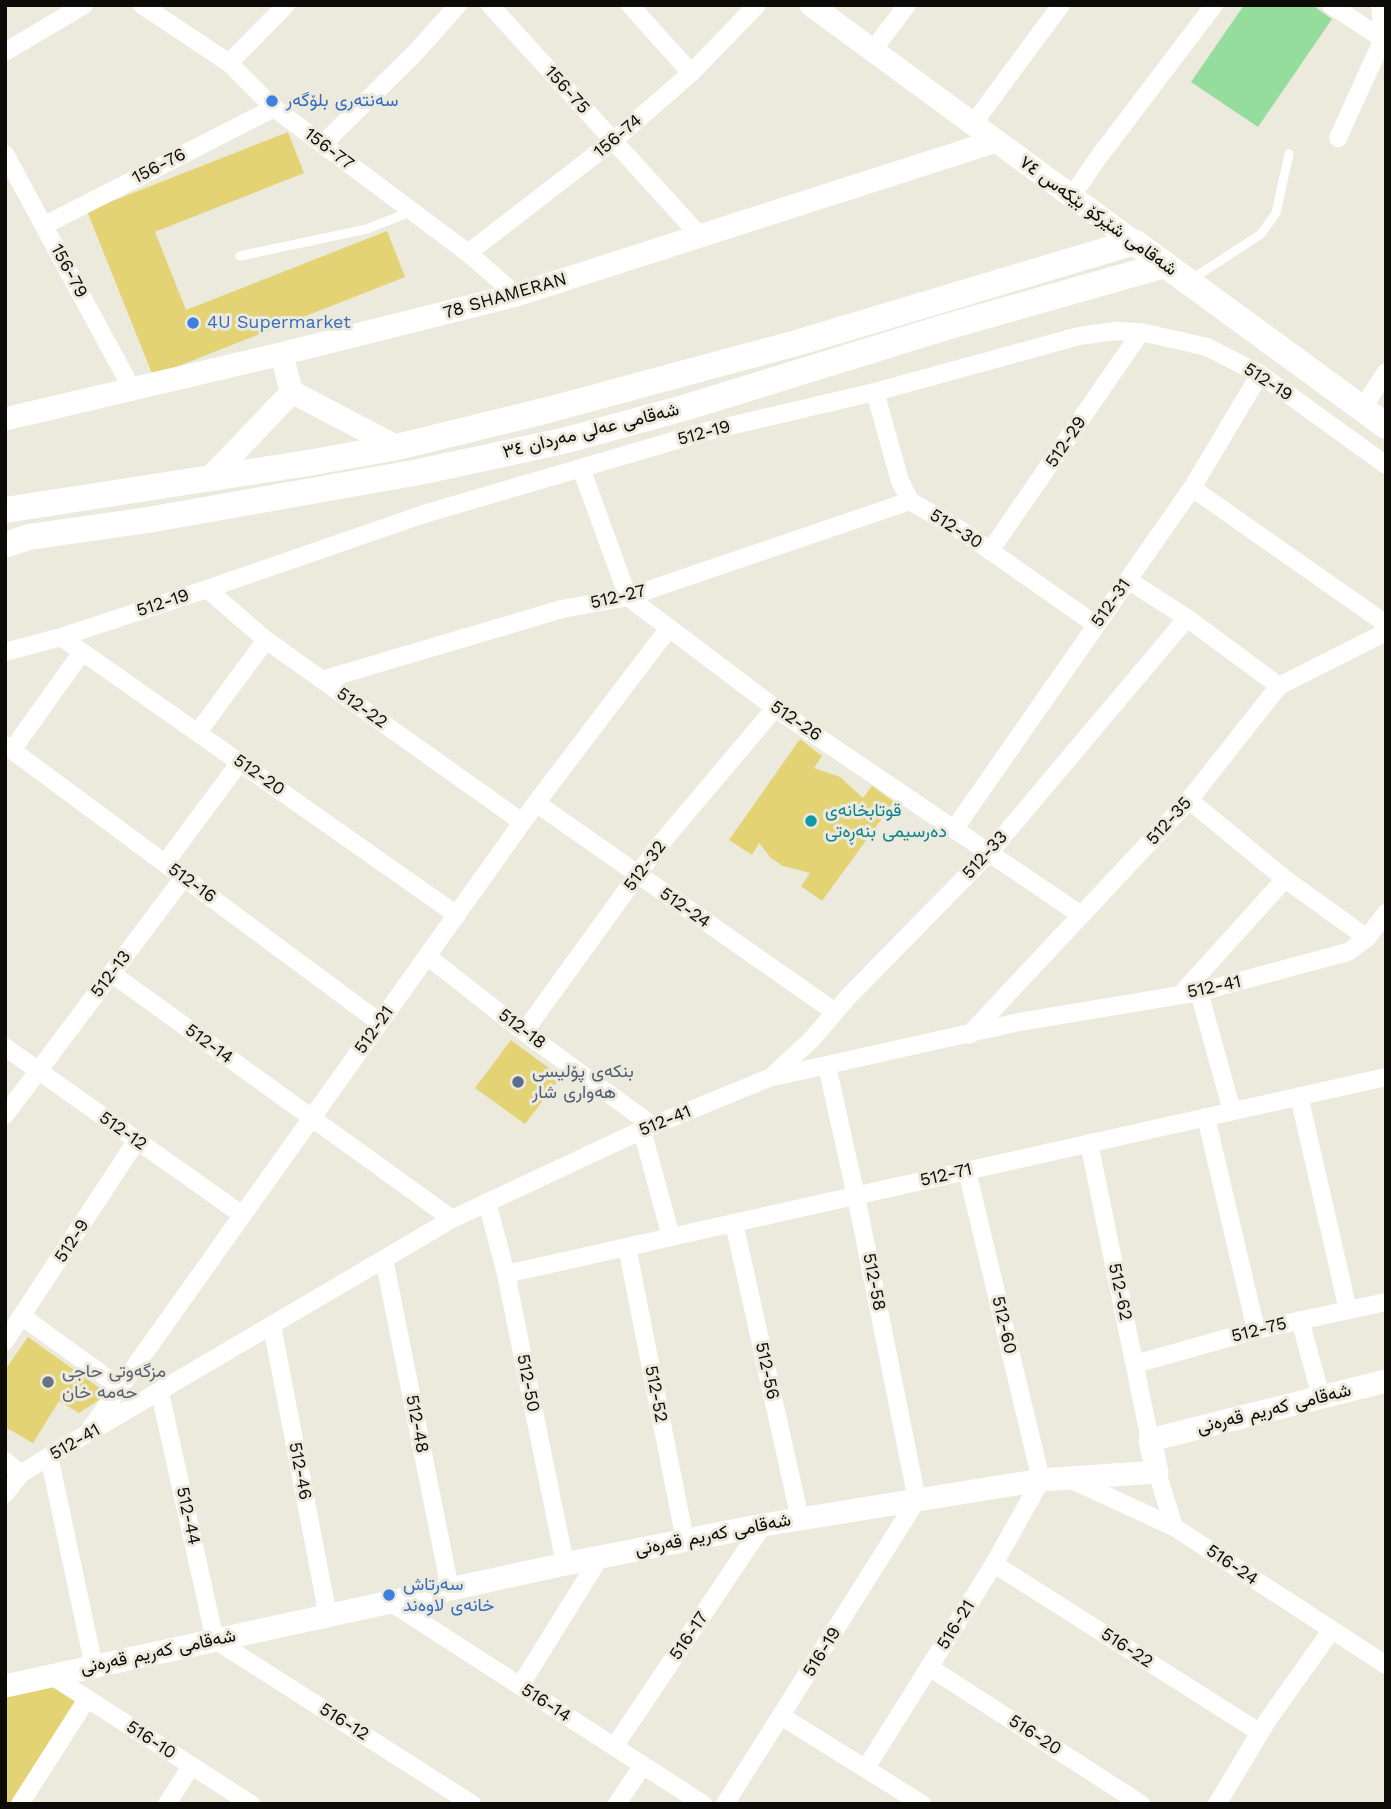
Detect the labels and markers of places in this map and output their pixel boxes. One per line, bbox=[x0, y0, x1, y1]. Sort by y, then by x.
place label: سەنتەری بلۆگەر bbox=[286, 90, 398, 112]
marker: سەنتەری بلۆگەر bbox=[264, 93, 280, 109]
place label: 4U Supermarket bbox=[207, 312, 351, 334]
marker: 4U Supermarket bbox=[185, 315, 201, 331]
place label: قوتابخانەی دەرسیمی بنەڕەتی bbox=[825, 800, 947, 842]
marker: قوتابخانەی دەرسیمی بنەڕەتی bbox=[803, 813, 819, 829]
place label: بنکەی پۆلیسی هەواری شار bbox=[532, 1061, 634, 1104]
marker: بنکەی پۆلیسی هەواری شار bbox=[510, 1074, 526, 1090]
place label: مزگەوتی حاجی حەمە خان bbox=[62, 1361, 166, 1404]
marker: مزگەوتی حاجی حەمە خان bbox=[40, 1374, 56, 1390]
place label: سەرتاش خانەی لاوەند bbox=[403, 1574, 494, 1616]
marker: سەرتاش خانەی لاوەند bbox=[381, 1587, 397, 1603]

